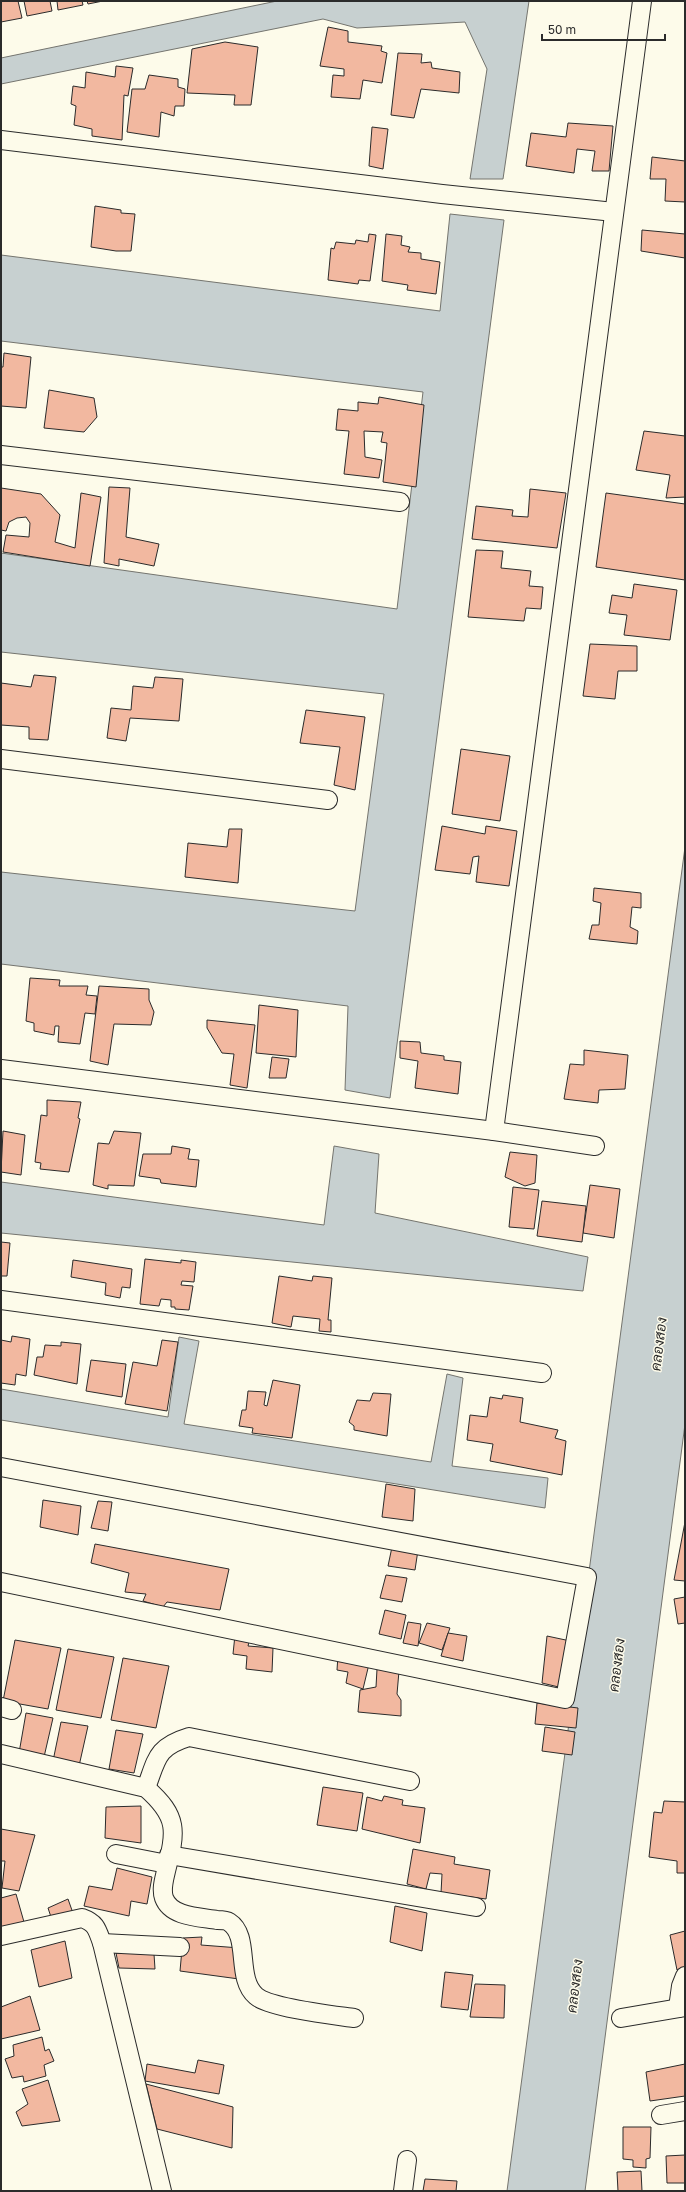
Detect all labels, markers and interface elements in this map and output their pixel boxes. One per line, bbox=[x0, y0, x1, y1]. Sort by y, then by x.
scale bar bbox=[542, 16, 665, 42]
text: 50 m bbox=[548, 22, 576, 37]
water label: คลองสอง bbox=[646, 1316, 670, 1372]
water label: คลองสอง bbox=[604, 1637, 628, 1693]
water label: คลองสอง bbox=[562, 1958, 586, 2014]

